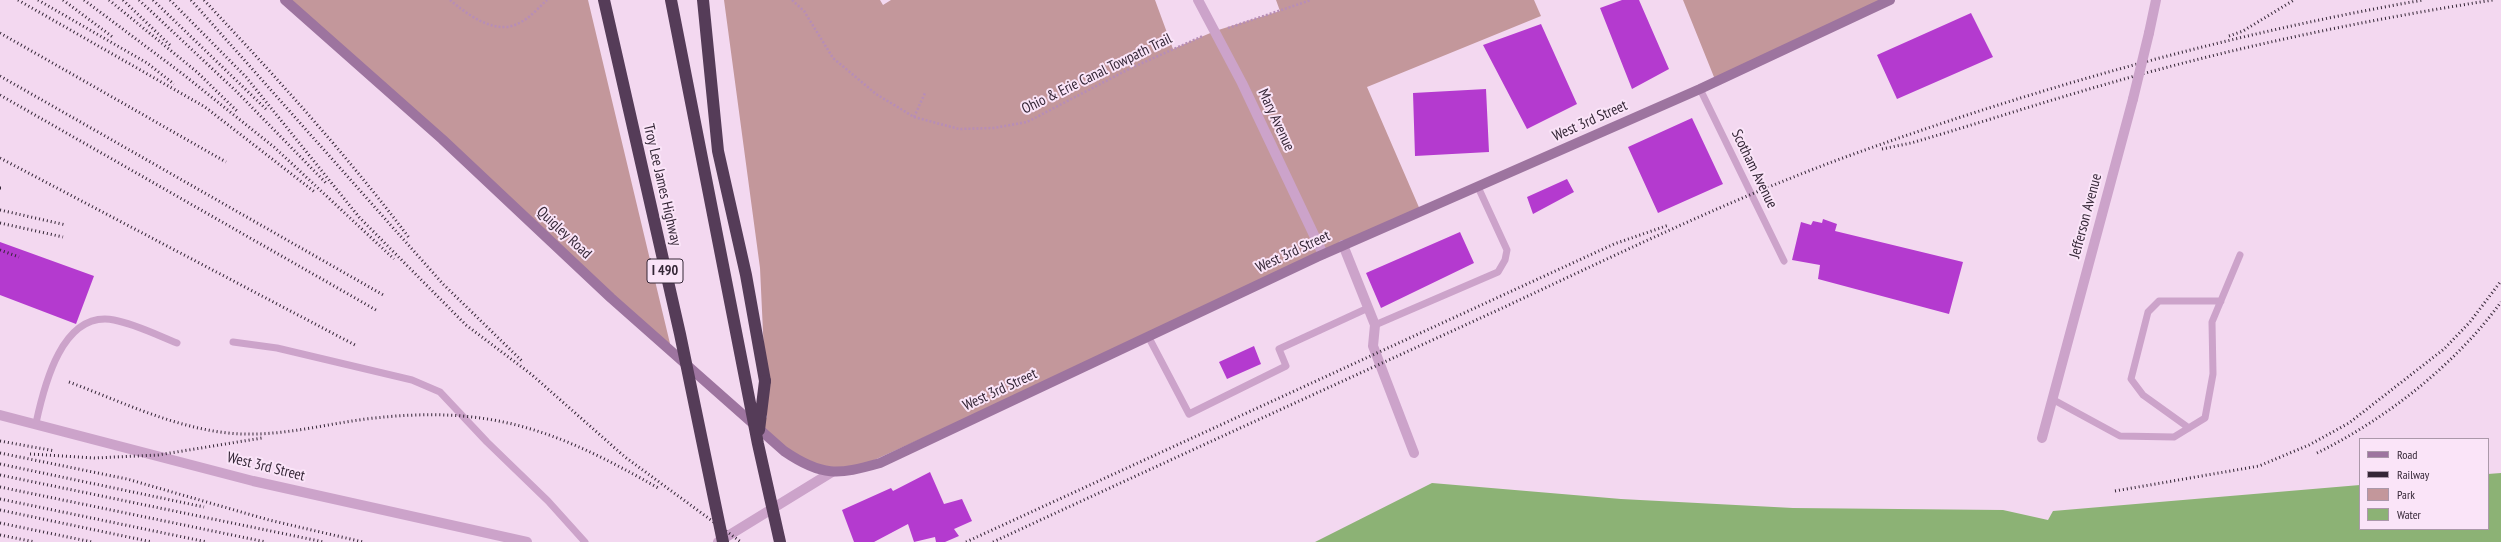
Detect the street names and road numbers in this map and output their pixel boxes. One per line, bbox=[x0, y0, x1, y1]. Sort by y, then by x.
street label: Ohio & Erie Canal Towpath Trail bbox=[1019, 30, 1175, 118]
street label: Mary Avenue bbox=[1254, 86, 1298, 154]
street label: West 3rd Street bbox=[1550, 97, 1630, 145]
street label: Troy Lee James Highway bbox=[639, 122, 685, 248]
street label: Scotham Avenue bbox=[1727, 127, 1781, 211]
street label: Jefferson Avenue bbox=[2066, 172, 2106, 260]
street label: Quigley Road bbox=[533, 203, 595, 263]
street label: West 3rd Street bbox=[1253, 227, 1333, 277]
road number: I 490 bbox=[647, 259, 683, 283]
street label: West 3rd Street bbox=[960, 365, 1040, 415]
street label: West 3rd Street bbox=[225, 449, 307, 485]

